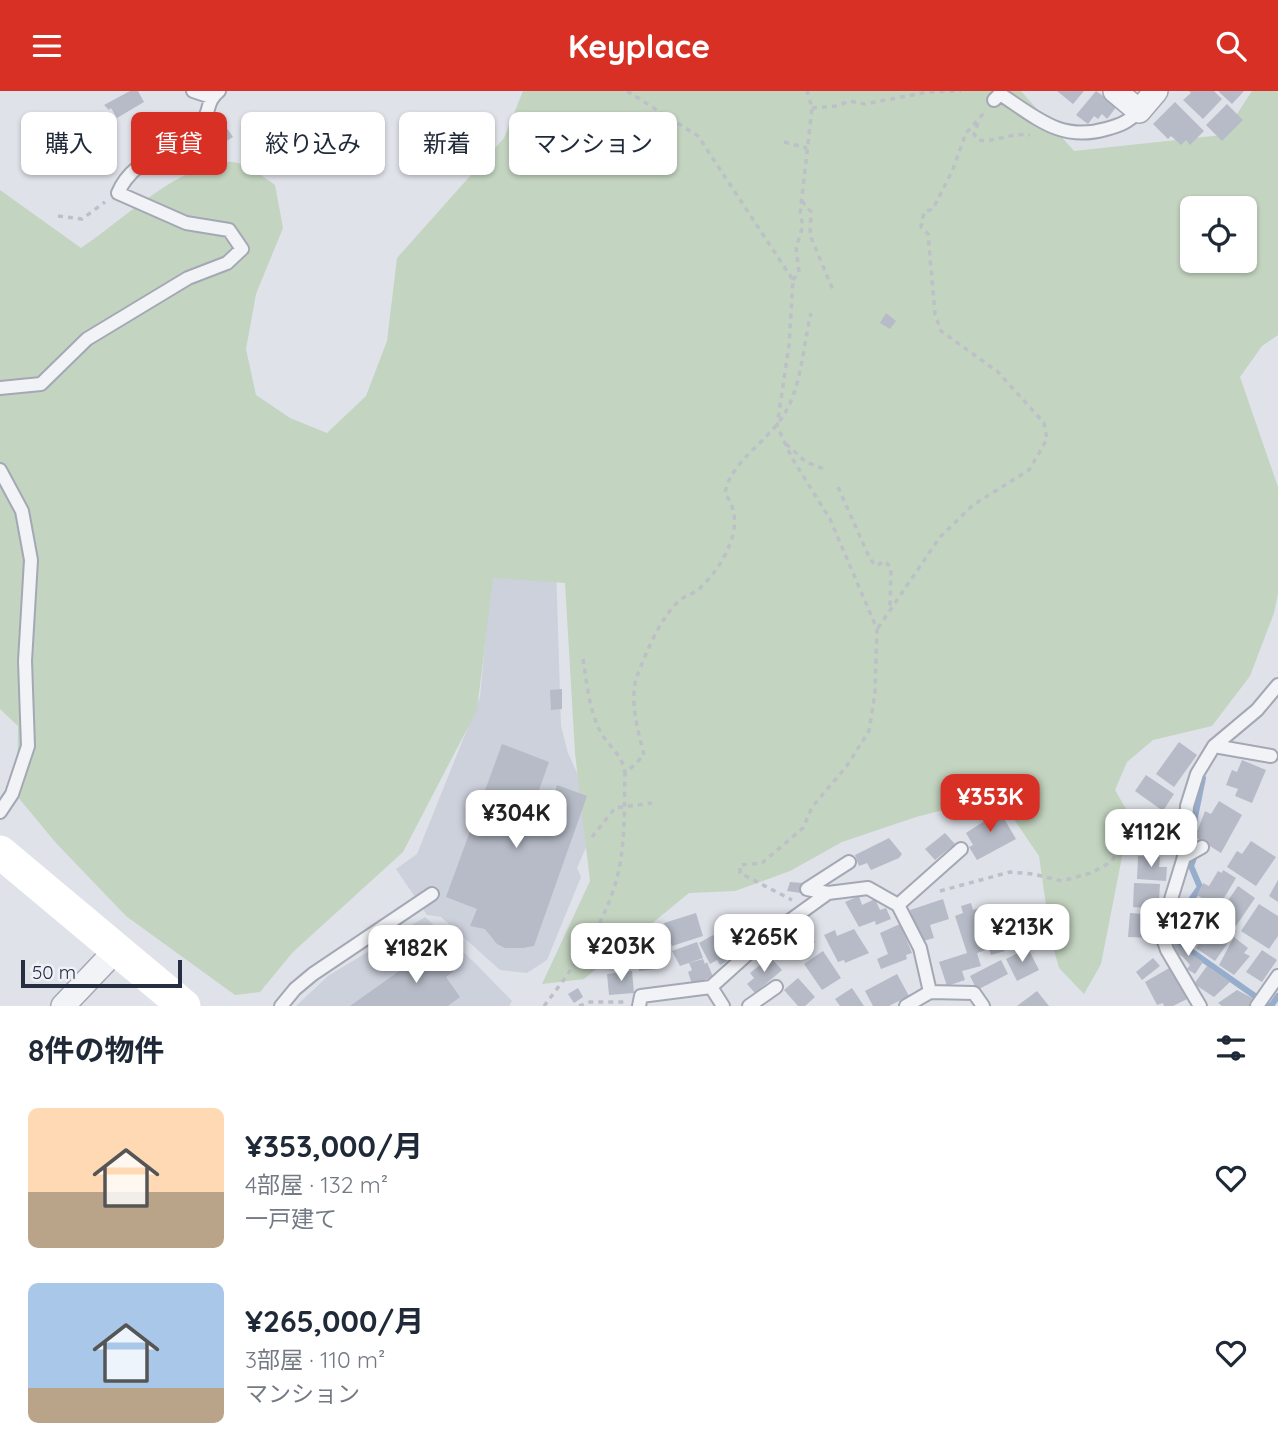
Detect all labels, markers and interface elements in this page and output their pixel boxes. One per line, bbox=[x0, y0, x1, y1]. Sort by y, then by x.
text: Keyplace bbox=[568, 26, 710, 66]
icon: menu bbox=[28, 27, 66, 65]
icon: search bbox=[1212, 27, 1250, 65]
chip: 購入 bbox=[21, 112, 117, 175]
chip: 賃貸 bbox=[131, 112, 227, 175]
chip: 絞り込み bbox=[241, 112, 385, 175]
chip: 新着 bbox=[399, 112, 495, 175]
chip: マンション bbox=[509, 112, 677, 175]
map controls bbox=[1180, 196, 1257, 273]
button: locate bbox=[1180, 196, 1257, 273]
pin: ¥353K bbox=[941, 775, 1039, 834]
text: ¥353K bbox=[957, 782, 1023, 811]
pin: ¥304K bbox=[467, 791, 565, 850]
text: ¥304K bbox=[482, 798, 550, 827]
pin: ¥112K bbox=[1102, 809, 1200, 869]
text: ¥112K bbox=[1121, 817, 1181, 846]
pin: ¥127K bbox=[1139, 899, 1237, 958]
pin: ¥213K bbox=[973, 905, 1071, 964]
text: ¥127K bbox=[1156, 906, 1220, 935]
text: ¥213K bbox=[990, 912, 1054, 941]
pin: ¥265K bbox=[715, 915, 813, 974]
text: ¥265K bbox=[730, 922, 798, 951]
pin: ¥203K bbox=[572, 923, 670, 983]
pin: ¥182K bbox=[367, 925, 465, 985]
text: ¥203K bbox=[587, 931, 655, 960]
text: ¥182K bbox=[384, 933, 448, 962]
scale bar bbox=[21, 957, 182, 989]
text: 50 m bbox=[32, 960, 76, 984]
icon: filters bbox=[1212, 1029, 1250, 1067]
text: 8件の物件 bbox=[28, 1031, 164, 1069]
text: ¥353,000/月 bbox=[245, 1127, 423, 1165]
icon: home bbox=[84, 1136, 168, 1220]
icon: heart bbox=[1212, 1159, 1250, 1197]
text: 4部屋 · 132 m² bbox=[245, 1170, 388, 1199]
text: 一戸建て bbox=[245, 1204, 337, 1233]
text: ¥265,000/月 bbox=[245, 1302, 424, 1340]
icon: home bbox=[84, 1311, 168, 1395]
icon: heart bbox=[1212, 1334, 1250, 1372]
text: 3部屋 · 110 m² bbox=[245, 1345, 385, 1374]
text: マンション bbox=[245, 1379, 360, 1408]

